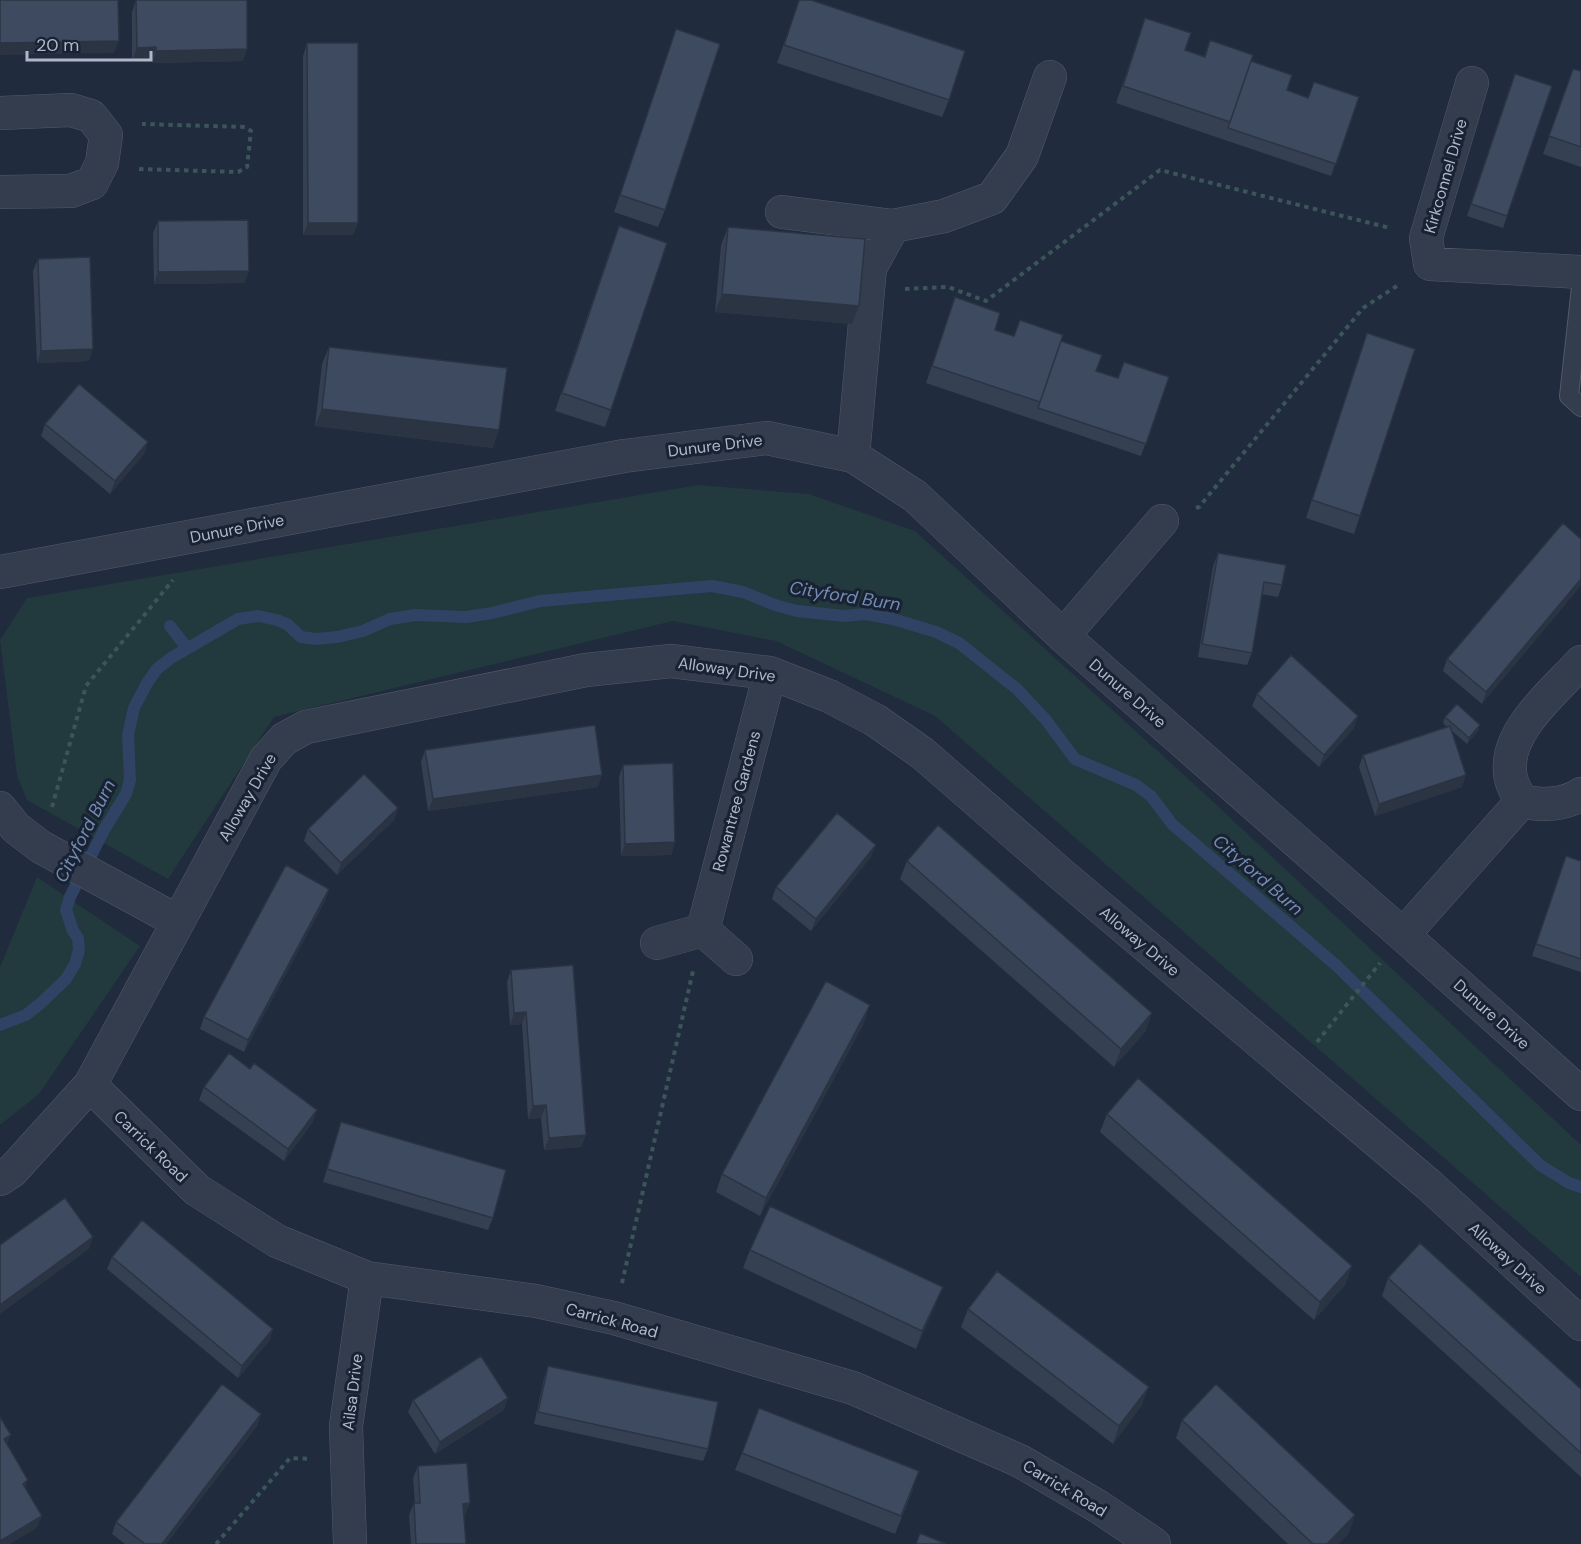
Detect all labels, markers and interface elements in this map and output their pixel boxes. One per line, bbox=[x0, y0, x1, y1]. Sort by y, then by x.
scale bar bbox=[27, 24, 152, 62]
text: 20 m bbox=[36, 33, 79, 57]
street label: Kirkconnel Drive bbox=[1419, 116, 1472, 236]
street label: Dunure Drive bbox=[666, 429, 764, 462]
street label: Dunure Drive bbox=[188, 509, 286, 548]
water label: Cityford Burn bbox=[788, 575, 902, 617]
street label: Alloway Drive bbox=[677, 652, 777, 687]
street label: Dunure Drive bbox=[1085, 654, 1171, 733]
street label: Rowantree Gardens bbox=[708, 728, 765, 874]
street label: Alloway Drive bbox=[214, 749, 281, 845]
water label: Cityford Burn bbox=[49, 776, 121, 886]
water label: Cityford Burn bbox=[1208, 829, 1308, 921]
street label: Alloway Drive bbox=[1095, 902, 1184, 981]
street label: Dunure Drive bbox=[1449, 975, 1534, 1054]
street label: Carrick Road bbox=[109, 1106, 192, 1187]
street label: Alloway Drive bbox=[1464, 1218, 1551, 1299]
street label: Carrick Road bbox=[563, 1298, 660, 1343]
street label: Ailsa Drive bbox=[337, 1353, 368, 1432]
street label: Carrick Road bbox=[1019, 1455, 1111, 1522]

